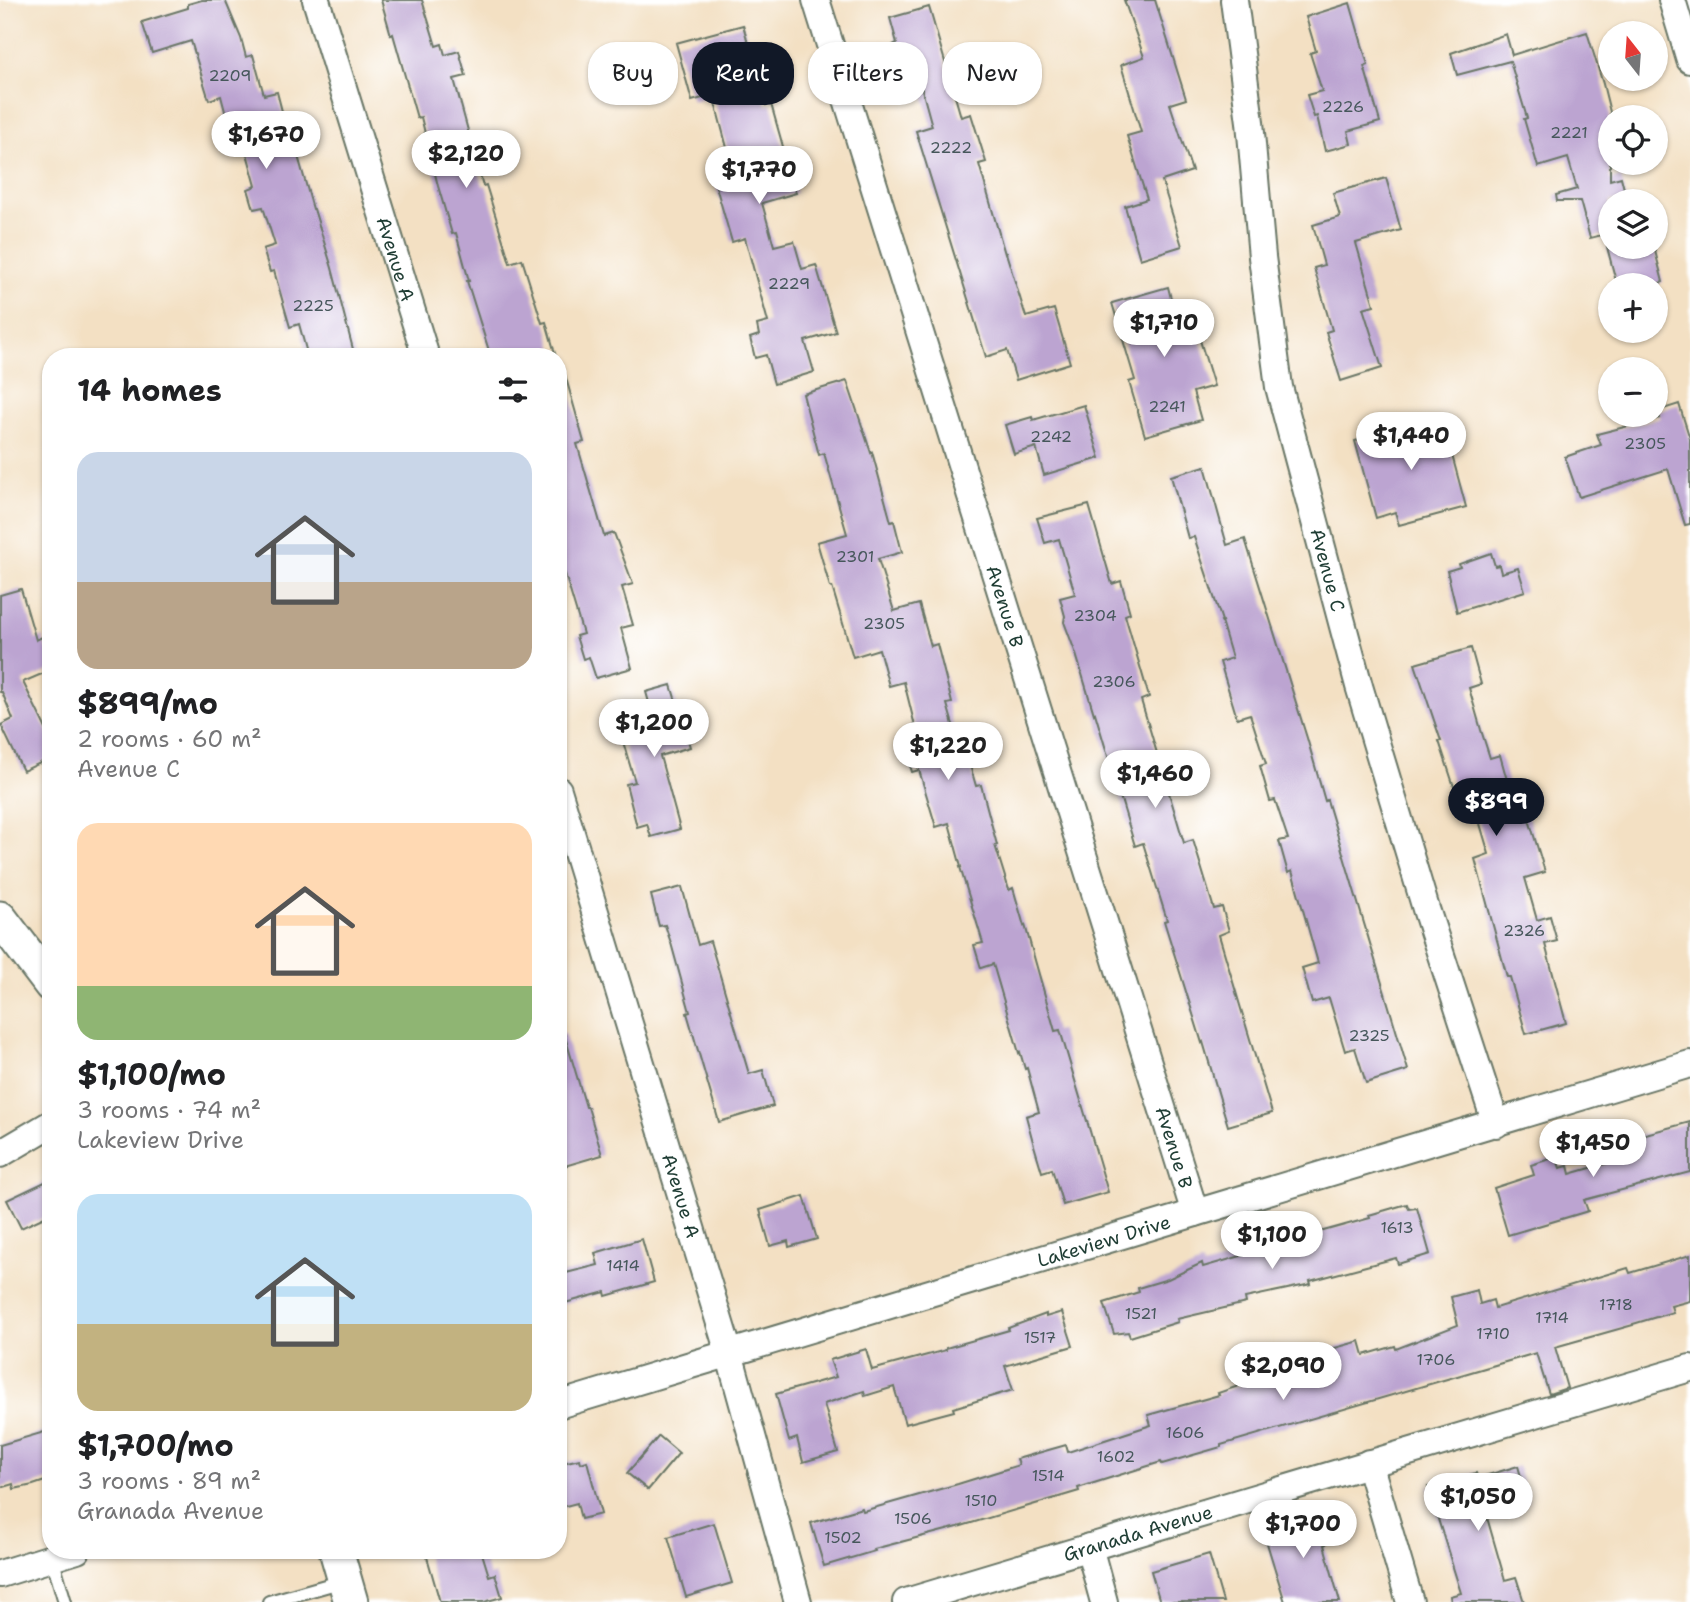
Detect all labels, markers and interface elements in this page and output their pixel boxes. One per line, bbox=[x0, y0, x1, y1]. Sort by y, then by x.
north arrow bbox=[1598, 21, 1668, 91]
map controls bbox=[1598, 21, 1668, 427]
chip: Buy bbox=[588, 42, 678, 105]
chip: Rent bbox=[692, 42, 794, 105]
chip: Filters bbox=[808, 42, 928, 105]
chip: New bbox=[942, 42, 1042, 105]
house number: 2209 bbox=[208, 65, 252, 86]
house number: 2226 bbox=[1322, 96, 1364, 117]
button: locate bbox=[1598, 105, 1668, 175]
pin: $1,670 bbox=[209, 111, 323, 171]
text: $1,670 bbox=[227, 119, 305, 149]
house number: 2221 bbox=[1550, 122, 1588, 143]
pin: $2,120 bbox=[409, 130, 523, 190]
house number: 2222 bbox=[930, 137, 972, 158]
text: $2,120 bbox=[428, 138, 504, 168]
pin: $1,770 bbox=[702, 146, 816, 206]
text: $1,770 bbox=[721, 154, 797, 184]
button: layers bbox=[1598, 189, 1668, 259]
street label: Avenue A bbox=[371, 214, 421, 305]
house number: 2229 bbox=[768, 273, 810, 294]
button: + bbox=[1598, 273, 1668, 343]
house number: 2225 bbox=[292, 295, 334, 316]
pin: $1,710 bbox=[1107, 300, 1221, 359]
text: $1,710 bbox=[1129, 307, 1199, 337]
button: − bbox=[1598, 357, 1668, 427]
text: 14 homes bbox=[77, 370, 222, 411]
icon: filters bbox=[494, 371, 532, 409]
house number: 2241 bbox=[1148, 396, 1186, 417]
pin: $1,440 bbox=[1354, 412, 1468, 472]
text: $1,440 bbox=[1372, 420, 1450, 450]
house number: 2242 bbox=[1030, 426, 1072, 447]
house number: 2305 bbox=[1624, 433, 1666, 454]
icon: home bbox=[242, 497, 368, 623]
street label: Avenue C bbox=[1305, 526, 1351, 614]
house number: 2301 bbox=[836, 546, 874, 567]
street label: Avenue B bbox=[981, 562, 1030, 650]
house number: 2304 bbox=[1073, 605, 1117, 626]
house number: 2305 bbox=[863, 613, 905, 634]
house number: 2306 bbox=[1092, 671, 1136, 692]
text: $899/mo bbox=[77, 683, 218, 724]
pin: $1,200 bbox=[597, 700, 711, 759]
text: $1,200 bbox=[615, 707, 693, 737]
pin: $1,220 bbox=[891, 722, 1005, 782]
text: 2 rooms · 60 m² bbox=[77, 724, 262, 754]
text: $1,220 bbox=[909, 730, 987, 760]
pin: $1,460 bbox=[1098, 750, 1212, 810]
text: Avenue C bbox=[77, 754, 180, 784]
text: $1,460 bbox=[1116, 758, 1194, 788]
pin: $899 bbox=[1455, 778, 1537, 838]
text: $899 bbox=[1464, 786, 1528, 816]
icon: home bbox=[242, 868, 368, 994]
house number: 2326 bbox=[1503, 920, 1545, 941]
house number: 2325 bbox=[1348, 1025, 1390, 1046]
text: $1,100/mo bbox=[77, 1054, 226, 1095]
text: 3 rooms · 74 m² bbox=[77, 1095, 261, 1125]
street label: Avenue B bbox=[1150, 1103, 1199, 1191]
pin: $1,450 bbox=[1536, 1120, 1650, 1179]
text: Lakeview Drive bbox=[77, 1125, 244, 1155]
text: $1,450 bbox=[1555, 1127, 1631, 1157]
street label: Avenue A bbox=[657, 1150, 706, 1241]
street label: Lakeview Drive bbox=[1034, 1209, 1173, 1272]
pin: $1,100 bbox=[1215, 1212, 1329, 1271]
house number: 1613 bbox=[1380, 1217, 1414, 1238]
text: $1,100 bbox=[1237, 1219, 1307, 1249]
icon: home bbox=[242, 1239, 368, 1365]
house number: 1414 bbox=[606, 1255, 640, 1276]
house number: 1718 bbox=[1599, 1294, 1633, 1315]
house number: 1521 bbox=[1125, 1303, 1157, 1324]
house number: 1714 bbox=[1535, 1307, 1569, 1328]
house number: 1710 bbox=[1476, 1323, 1510, 1344]
house number: 1517 bbox=[1024, 1327, 1056, 1348]
pin: $2,090 bbox=[1226, 1342, 1340, 1402]
house number: 1706 bbox=[1417, 1349, 1455, 1370]
text: $2,090 bbox=[1241, 1350, 1325, 1380]
house number: 1606 bbox=[1165, 1422, 1205, 1443]
text: $1,700/mo bbox=[77, 1425, 234, 1466]
house number: 1602 bbox=[1097, 1446, 1135, 1467]
house number: 1514 bbox=[1032, 1465, 1064, 1486]
text: 3 rooms · 89 m² bbox=[77, 1466, 261, 1496]
pin: $1,050 bbox=[1421, 1474, 1535, 1533]
text: $1,050 bbox=[1440, 1481, 1516, 1511]
house number: 1510 bbox=[964, 1490, 998, 1511]
text: Granada Avenue bbox=[77, 1496, 264, 1526]
street label: Granada Avenue bbox=[1060, 1499, 1216, 1567]
pin: $1,700 bbox=[1246, 1500, 1360, 1560]
house number: 1506 bbox=[894, 1508, 932, 1529]
text: $1,700 bbox=[1265, 1508, 1341, 1538]
house number: 1502 bbox=[824, 1527, 862, 1548]

